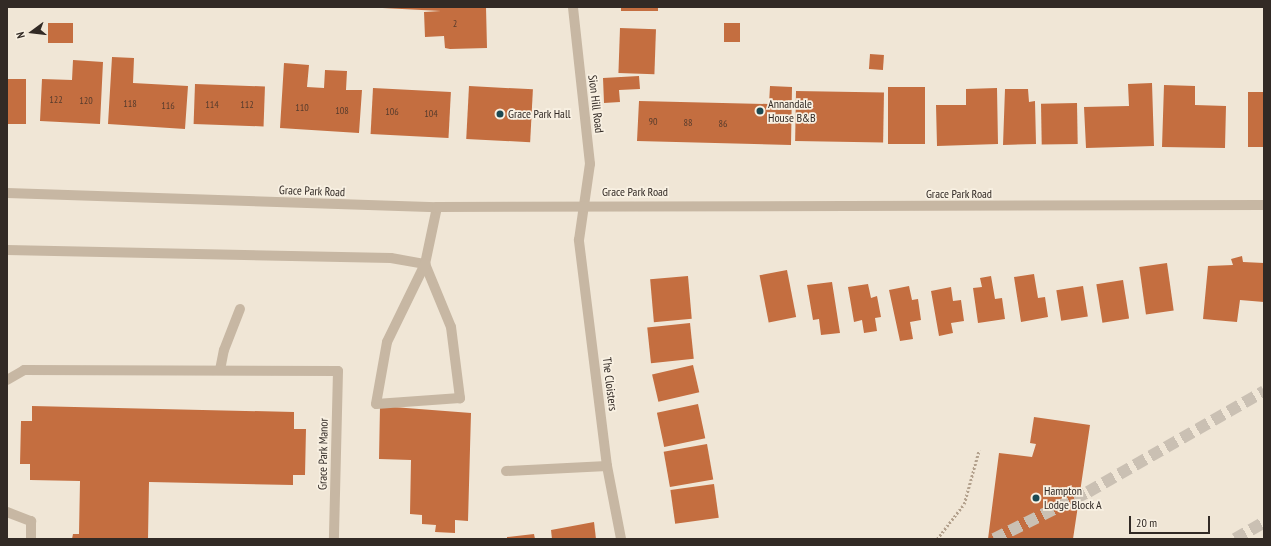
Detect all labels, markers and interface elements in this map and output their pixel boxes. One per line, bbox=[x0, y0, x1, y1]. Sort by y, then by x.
north arrow bbox=[12, 12, 52, 52]
house number: 2 bbox=[453, 18, 457, 30]
text: N bbox=[13, 30, 28, 40]
street label: Sion Hill Road bbox=[585, 74, 607, 134]
house number: 122 bbox=[49, 94, 63, 106]
house number: 120 bbox=[79, 95, 93, 107]
place label: Annandale House B&B bbox=[768, 97, 816, 125]
house number: 118 bbox=[123, 98, 137, 110]
house number: 114 bbox=[205, 99, 219, 111]
house number: 112 bbox=[240, 99, 254, 111]
house number: 116 bbox=[161, 100, 175, 112]
house number: 110 bbox=[295, 102, 309, 114]
house number: 108 bbox=[335, 105, 349, 117]
house number: 106 bbox=[385, 106, 399, 118]
marker: Annandale House B&B bbox=[755, 106, 765, 116]
place label: Grace Park Hall bbox=[508, 107, 571, 121]
house number: 104 bbox=[424, 108, 438, 120]
marker: Grace Park Hall bbox=[495, 109, 505, 119]
house number: 90 bbox=[649, 116, 657, 128]
house number: 88 bbox=[684, 117, 692, 129]
house number: 86 bbox=[719, 118, 727, 130]
street label: Grace Park Road bbox=[279, 183, 345, 199]
street label: Grace Park Road bbox=[602, 185, 668, 199]
street label: Grace Park Road bbox=[926, 187, 992, 201]
street label: The Cloisters bbox=[600, 356, 620, 412]
street label: Grace Park Manor bbox=[315, 418, 331, 490]
place label: Hampton Lodge Block A bbox=[1044, 484, 1102, 512]
marker: Hampton Lodge Block A bbox=[1031, 493, 1041, 503]
scale bar bbox=[1131, 508, 1212, 534]
text: 20 m bbox=[1136, 515, 1157, 530]

